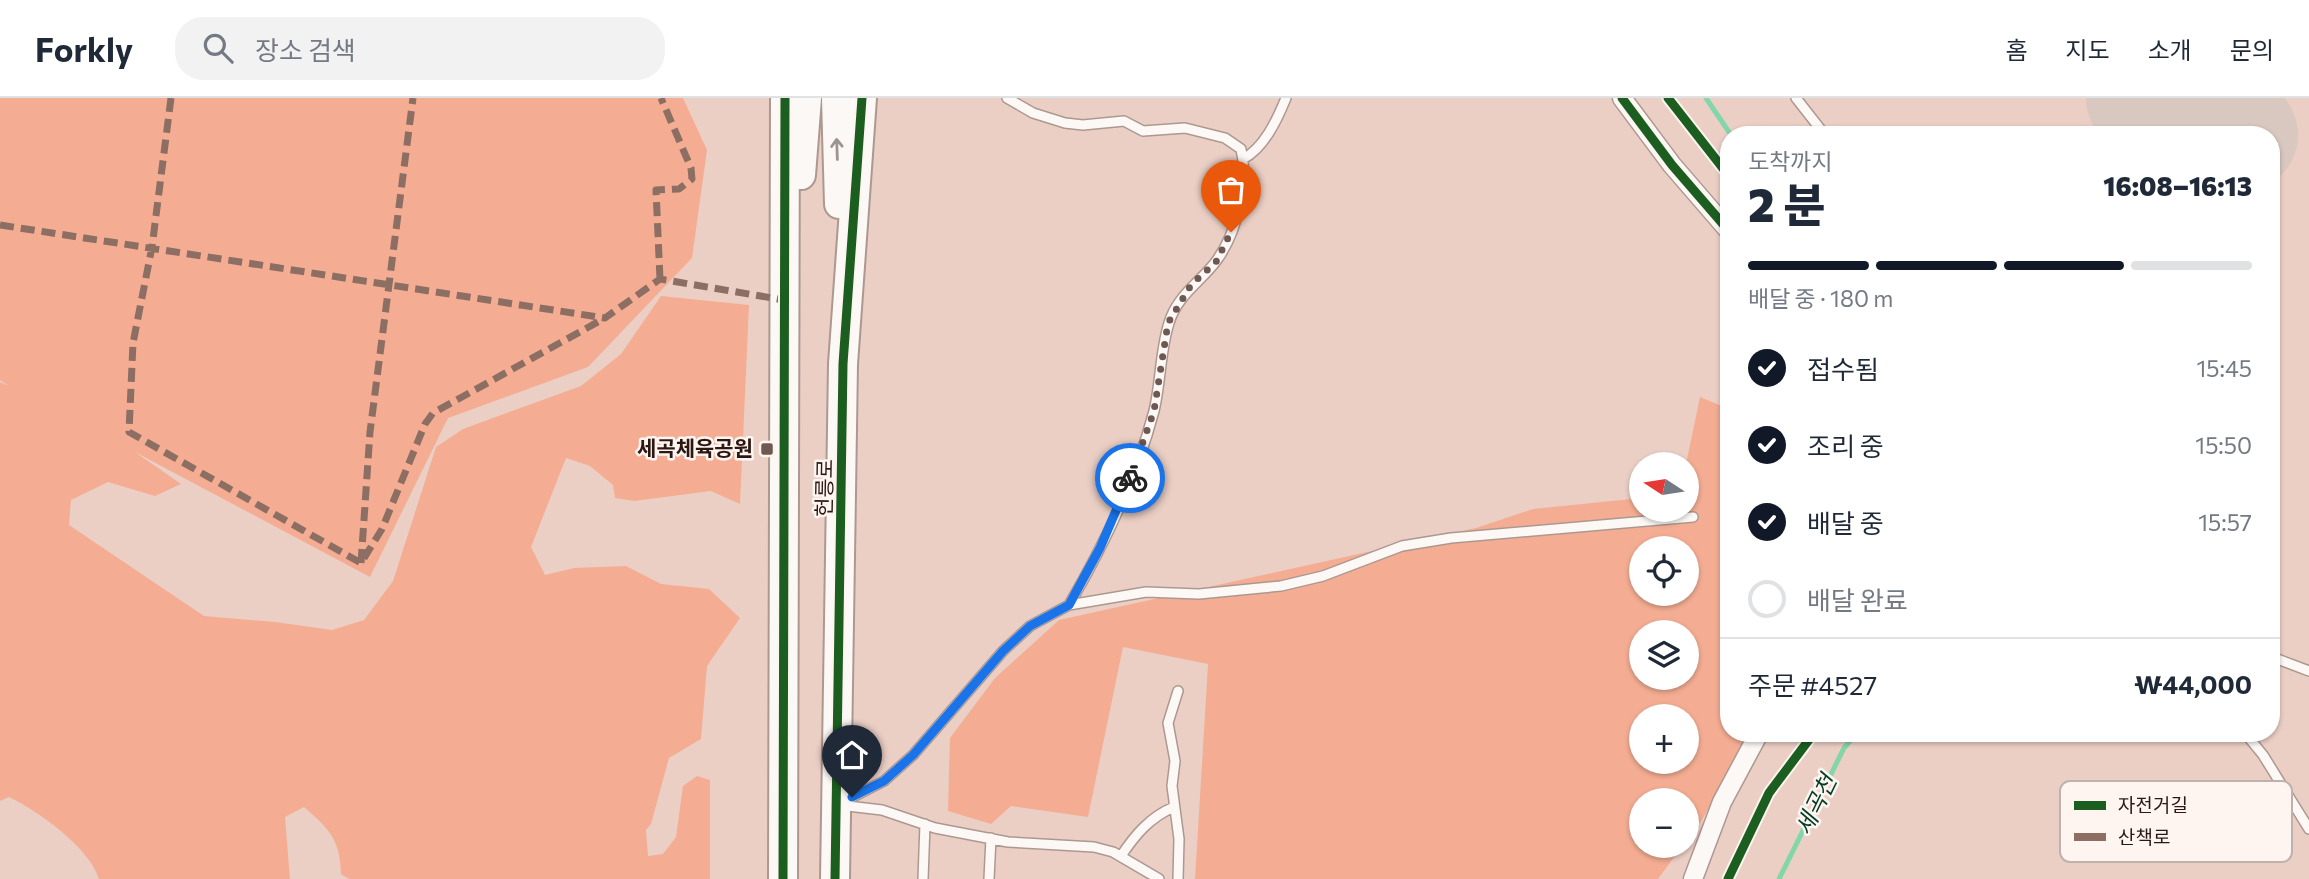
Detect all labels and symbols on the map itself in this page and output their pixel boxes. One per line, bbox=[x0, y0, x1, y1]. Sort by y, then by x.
one-way arrow bbox=[830, 137, 844, 160]
pin bbox=[1201, 160, 1261, 232]
place label: 세곡체육공원 bbox=[637, 435, 753, 460]
marker: 세곡체육공원 bbox=[759, 441, 775, 457]
courier bbox=[1095, 443, 1165, 513]
north arrow bbox=[1629, 452, 1699, 522]
street label: 헌릉로 bbox=[810, 459, 837, 517]
pin bbox=[822, 725, 882, 797]
water label: 세곡천 bbox=[1789, 767, 1843, 839]
legend bbox=[2060, 781, 2292, 862]
text: 자전거길 bbox=[2118, 793, 2188, 816]
text: 산책로 bbox=[2118, 825, 2170, 848]

